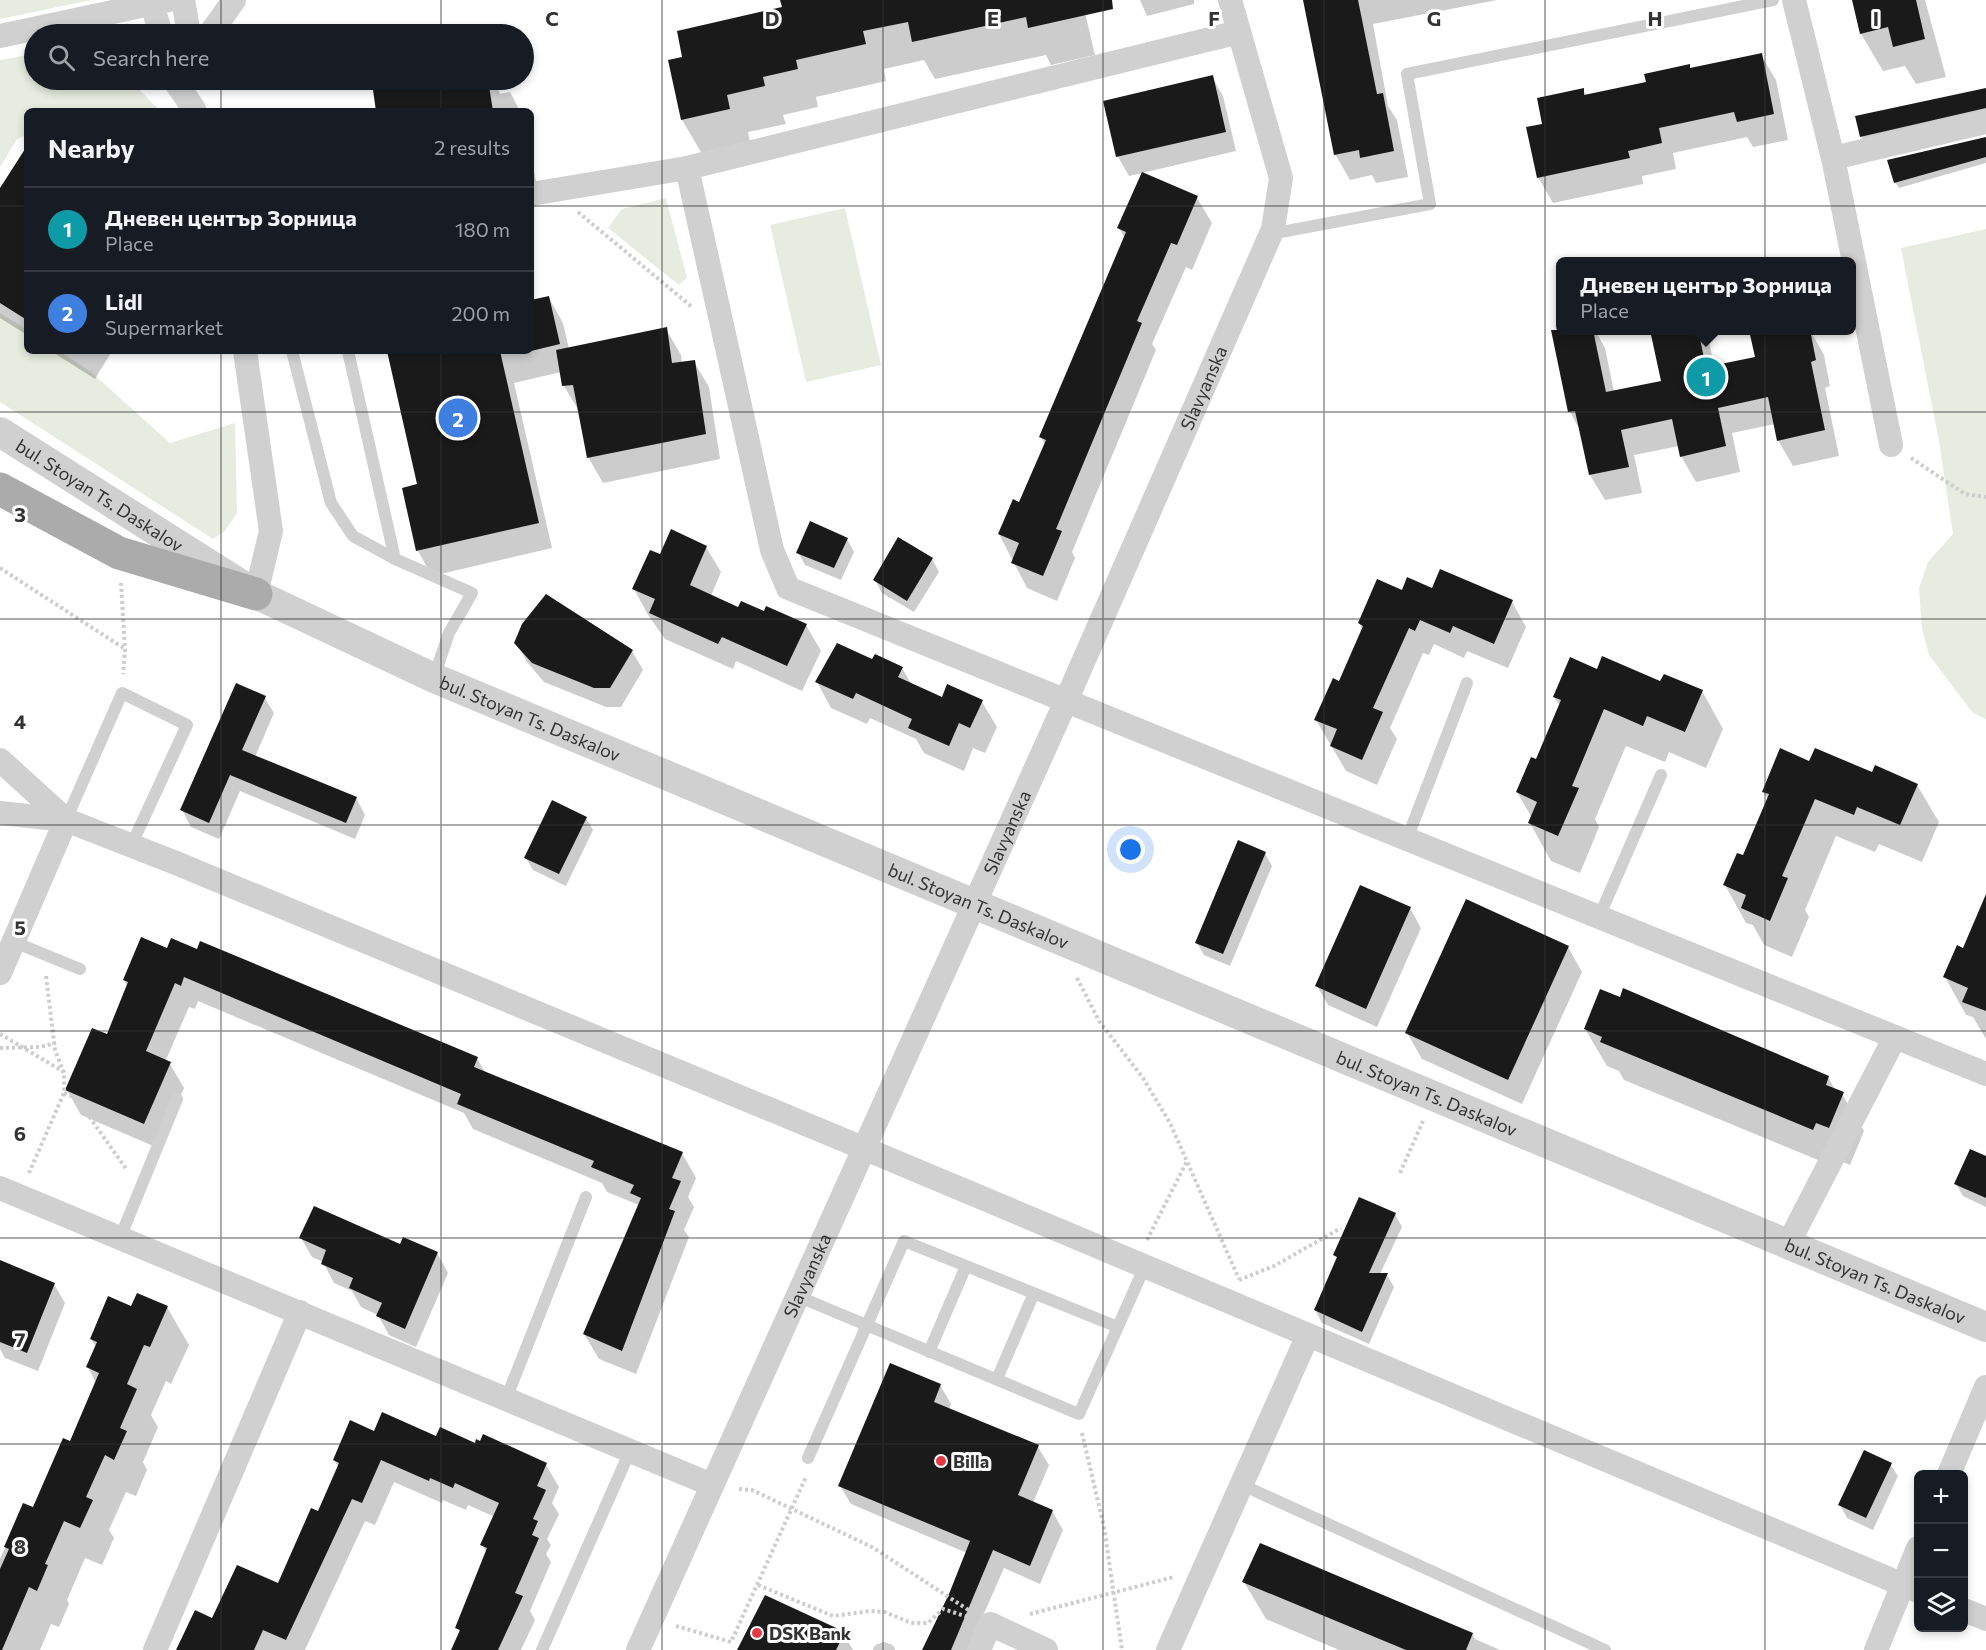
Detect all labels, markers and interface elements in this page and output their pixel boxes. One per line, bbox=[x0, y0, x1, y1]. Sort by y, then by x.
text: C bbox=[545, 6, 559, 30]
text: D bbox=[765, 6, 779, 30]
text: E bbox=[987, 6, 999, 30]
text: F bbox=[1208, 6, 1220, 30]
text: G bbox=[1427, 6, 1441, 30]
text: H bbox=[1648, 6, 1663, 30]
text: I bbox=[1873, 6, 1879, 30]
search box bbox=[24, 24, 534, 90]
icon: search bbox=[45, 41, 78, 74]
text: Search here bbox=[93, 44, 209, 71]
text: Nearby bbox=[48, 132, 135, 163]
text: 2 results bbox=[434, 135, 510, 159]
text: Дневен център Зорница bbox=[105, 204, 357, 231]
text: 1 bbox=[63, 217, 72, 241]
text: 180 m bbox=[455, 217, 510, 241]
text: Place bbox=[105, 231, 154, 255]
popup bbox=[1556, 257, 1856, 335]
text: Дневен център Зорница bbox=[1580, 271, 1832, 298]
text: Lidl bbox=[105, 288, 143, 315]
text: Place bbox=[1580, 298, 1629, 322]
text: 2 bbox=[62, 301, 73, 325]
text: 200 m bbox=[452, 301, 510, 325]
text: Supermarket bbox=[105, 315, 223, 339]
street label: Slavyanska bbox=[1175, 342, 1231, 433]
pin: 1 bbox=[1686, 354, 1726, 400]
pin: 2 bbox=[438, 396, 478, 440]
street label: bul. Stoyan Ts. Daskalov bbox=[12, 434, 187, 556]
text: 3 bbox=[14, 502, 26, 526]
street label: bul. Stoyan Ts. Daskalov bbox=[437, 671, 624, 766]
text: 4 bbox=[14, 709, 26, 733]
street label: Slavyanska bbox=[978, 787, 1035, 878]
your location bbox=[1116, 835, 1145, 864]
street label: bul. Stoyan Ts. Daskalov bbox=[885, 858, 1072, 953]
text: 5 bbox=[14, 915, 26, 939]
street label: bul. Stoyan Ts. Daskalov bbox=[1333, 1046, 1521, 1141]
text: 6 bbox=[14, 1121, 26, 1145]
street label: Slavyanska bbox=[778, 1230, 835, 1321]
street label: bul. Stoyan Ts. Daskalov bbox=[1782, 1233, 1969, 1328]
text: 7 bbox=[15, 1327, 26, 1351]
place label: Billa bbox=[953, 1450, 989, 1472]
marker: Billa bbox=[934, 1454, 948, 1468]
map controls bbox=[1914, 1470, 1968, 1632]
button: + bbox=[1914, 1470, 1968, 1524]
button: − bbox=[1914, 1524, 1968, 1578]
text: 8 bbox=[14, 1534, 26, 1558]
button: layers bbox=[1914, 1578, 1968, 1632]
place label: DSK Bank bbox=[769, 1622, 852, 1644]
marker: DSK Bank bbox=[750, 1626, 764, 1640]

